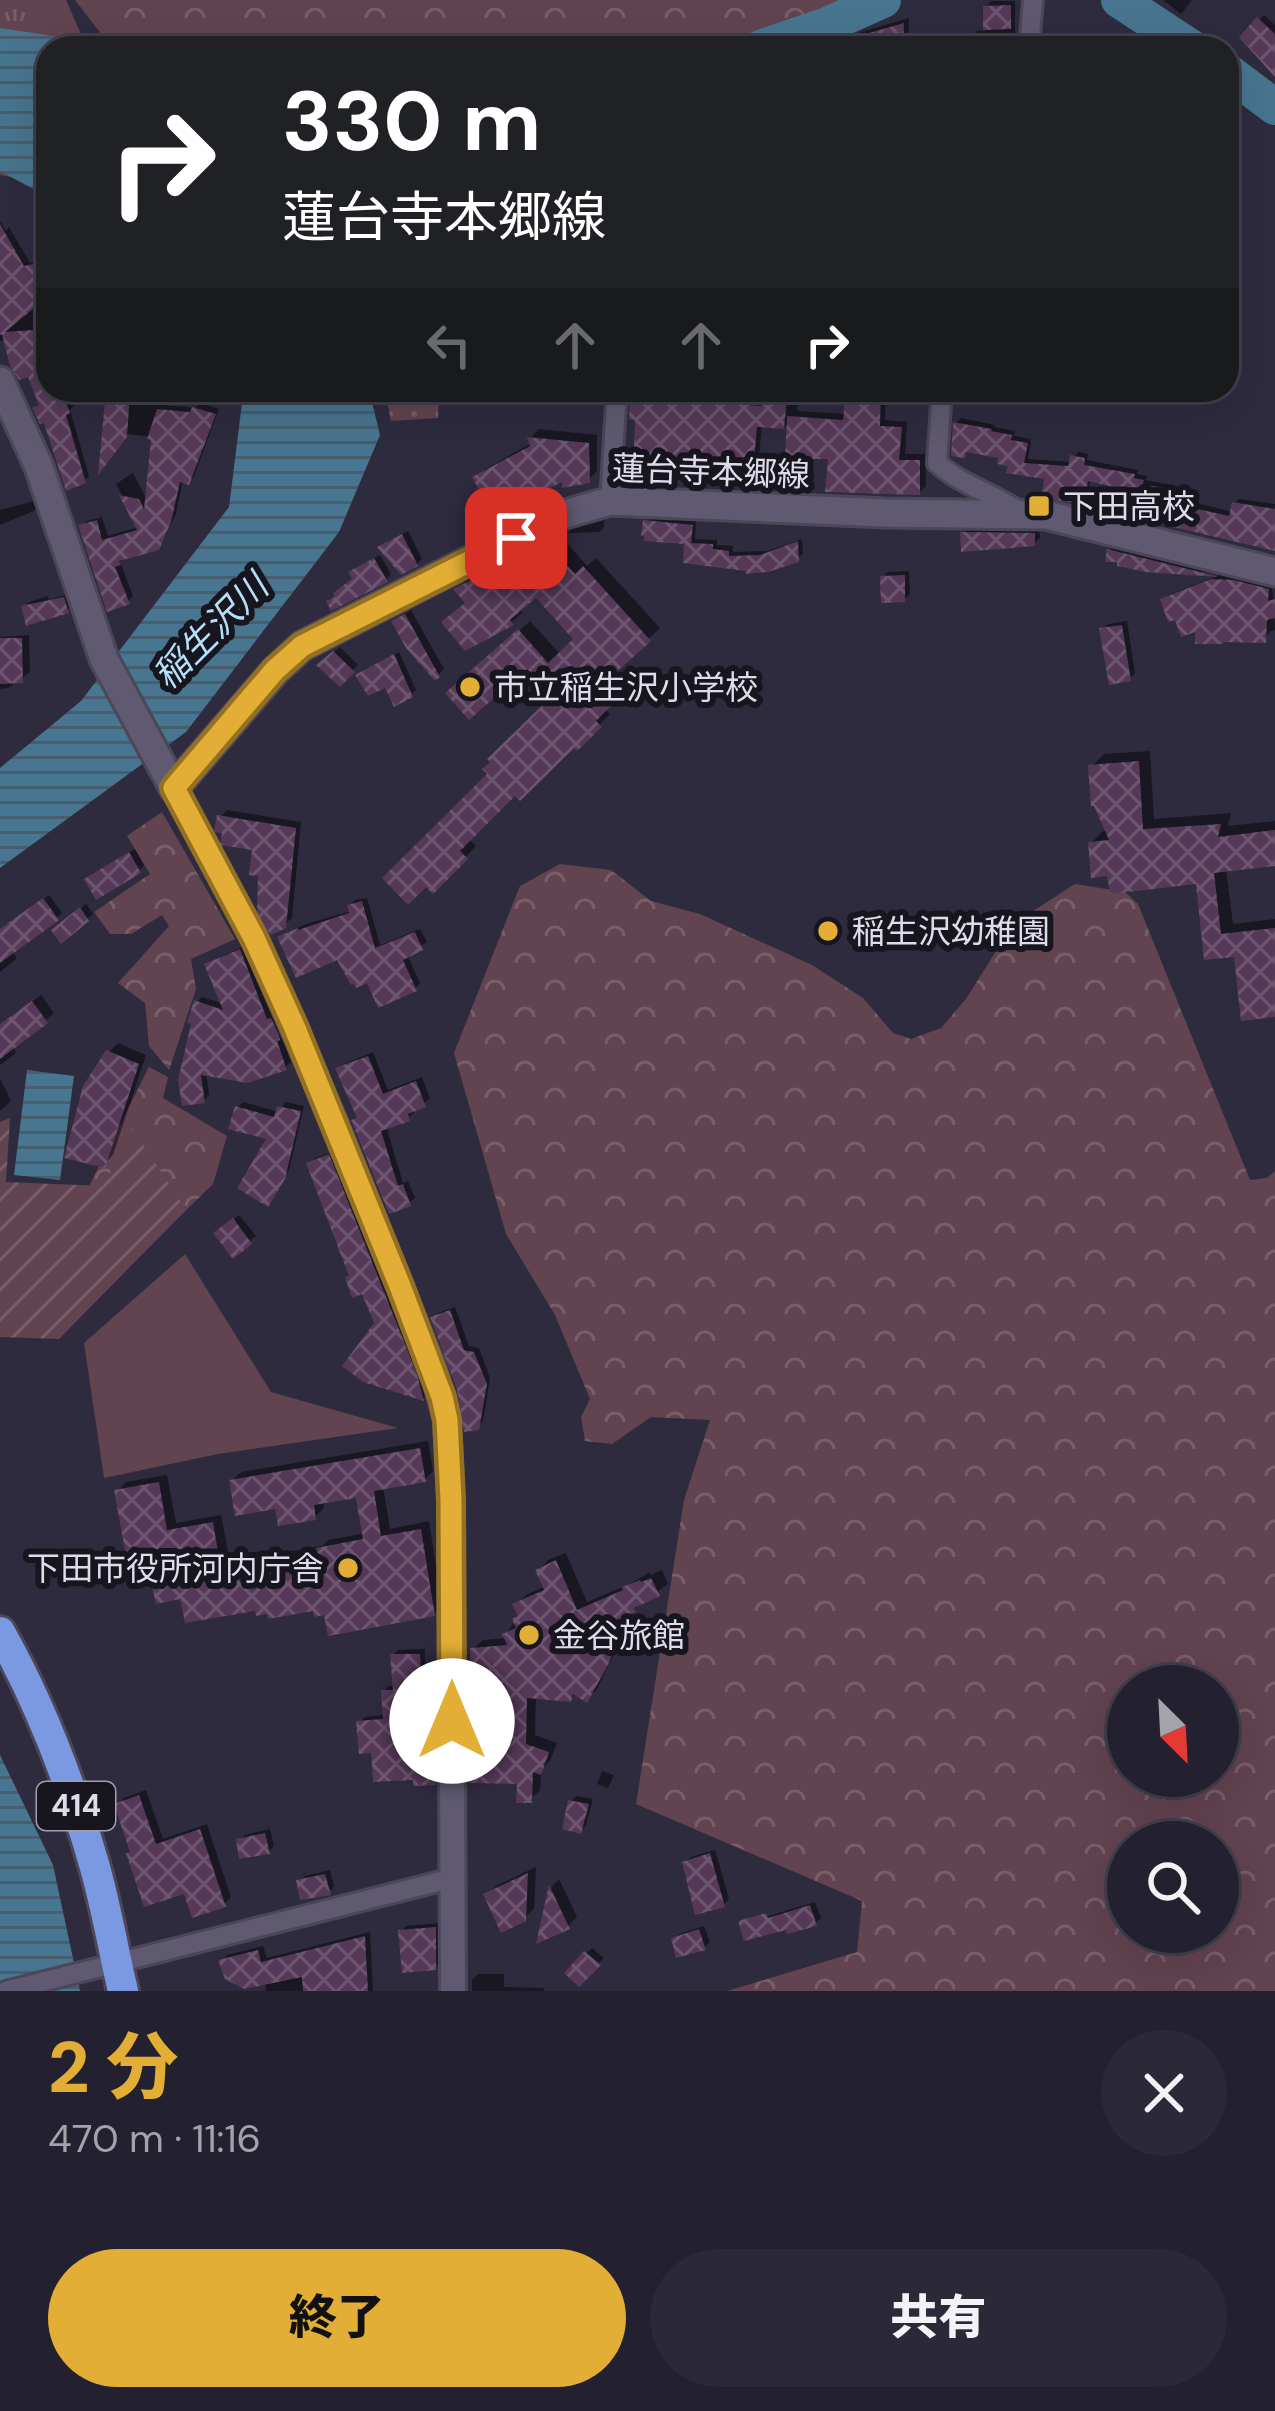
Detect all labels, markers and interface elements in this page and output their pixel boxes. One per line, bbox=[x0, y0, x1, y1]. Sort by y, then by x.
text: 330 m bbox=[282, 67, 541, 176]
icon: right bbox=[84, 84, 240, 240]
text: 蓮台寺本郷線 bbox=[282, 182, 606, 253]
icon: left bbox=[416, 312, 482, 378]
icon: ahead bbox=[542, 312, 608, 378]
icon: ahead bbox=[668, 312, 734, 378]
icon: right bbox=[794, 312, 860, 378]
street label: 蓮台寺本郷線 bbox=[611, 447, 811, 496]
place label: 下田高校 bbox=[1063, 485, 1195, 528]
pin bbox=[465, 487, 567, 589]
marker: 下田高校 bbox=[1026, 493, 1052, 519]
icon: arrive bbox=[483, 505, 549, 571]
water label: 稲生沢川 bbox=[143, 561, 281, 699]
place label: 市立稲生沢小学校 bbox=[494, 666, 758, 709]
marker: 市立稲生沢小学校 bbox=[457, 674, 483, 700]
place label: 稲生沢幼稚園 bbox=[852, 910, 1050, 953]
marker: 稲生沢幼稚園 bbox=[815, 918, 841, 944]
place label: 下田市役所河内庁舎 bbox=[27, 1547, 324, 1590]
marker: 下田市役所河内庁舎 bbox=[335, 1555, 361, 1581]
place label: 金谷旅館 bbox=[553, 1614, 685, 1657]
marker: 金谷旅館 bbox=[516, 1622, 542, 1648]
position arrow bbox=[389, 1658, 515, 1784]
north arrow bbox=[1107, 1665, 1239, 1797]
map controls bbox=[1107, 1665, 1239, 1953]
road number: 414 bbox=[37, 1782, 115, 1830]
button: search bbox=[1107, 1821, 1239, 1953]
text: 2 分 bbox=[48, 2021, 178, 2114]
button: close bbox=[1101, 2030, 1227, 2156]
text: 470 m · 11:16 bbox=[48, 2113, 261, 2164]
button: 終了 bbox=[48, 2249, 626, 2387]
button: 共有 bbox=[650, 2249, 1227, 2387]

